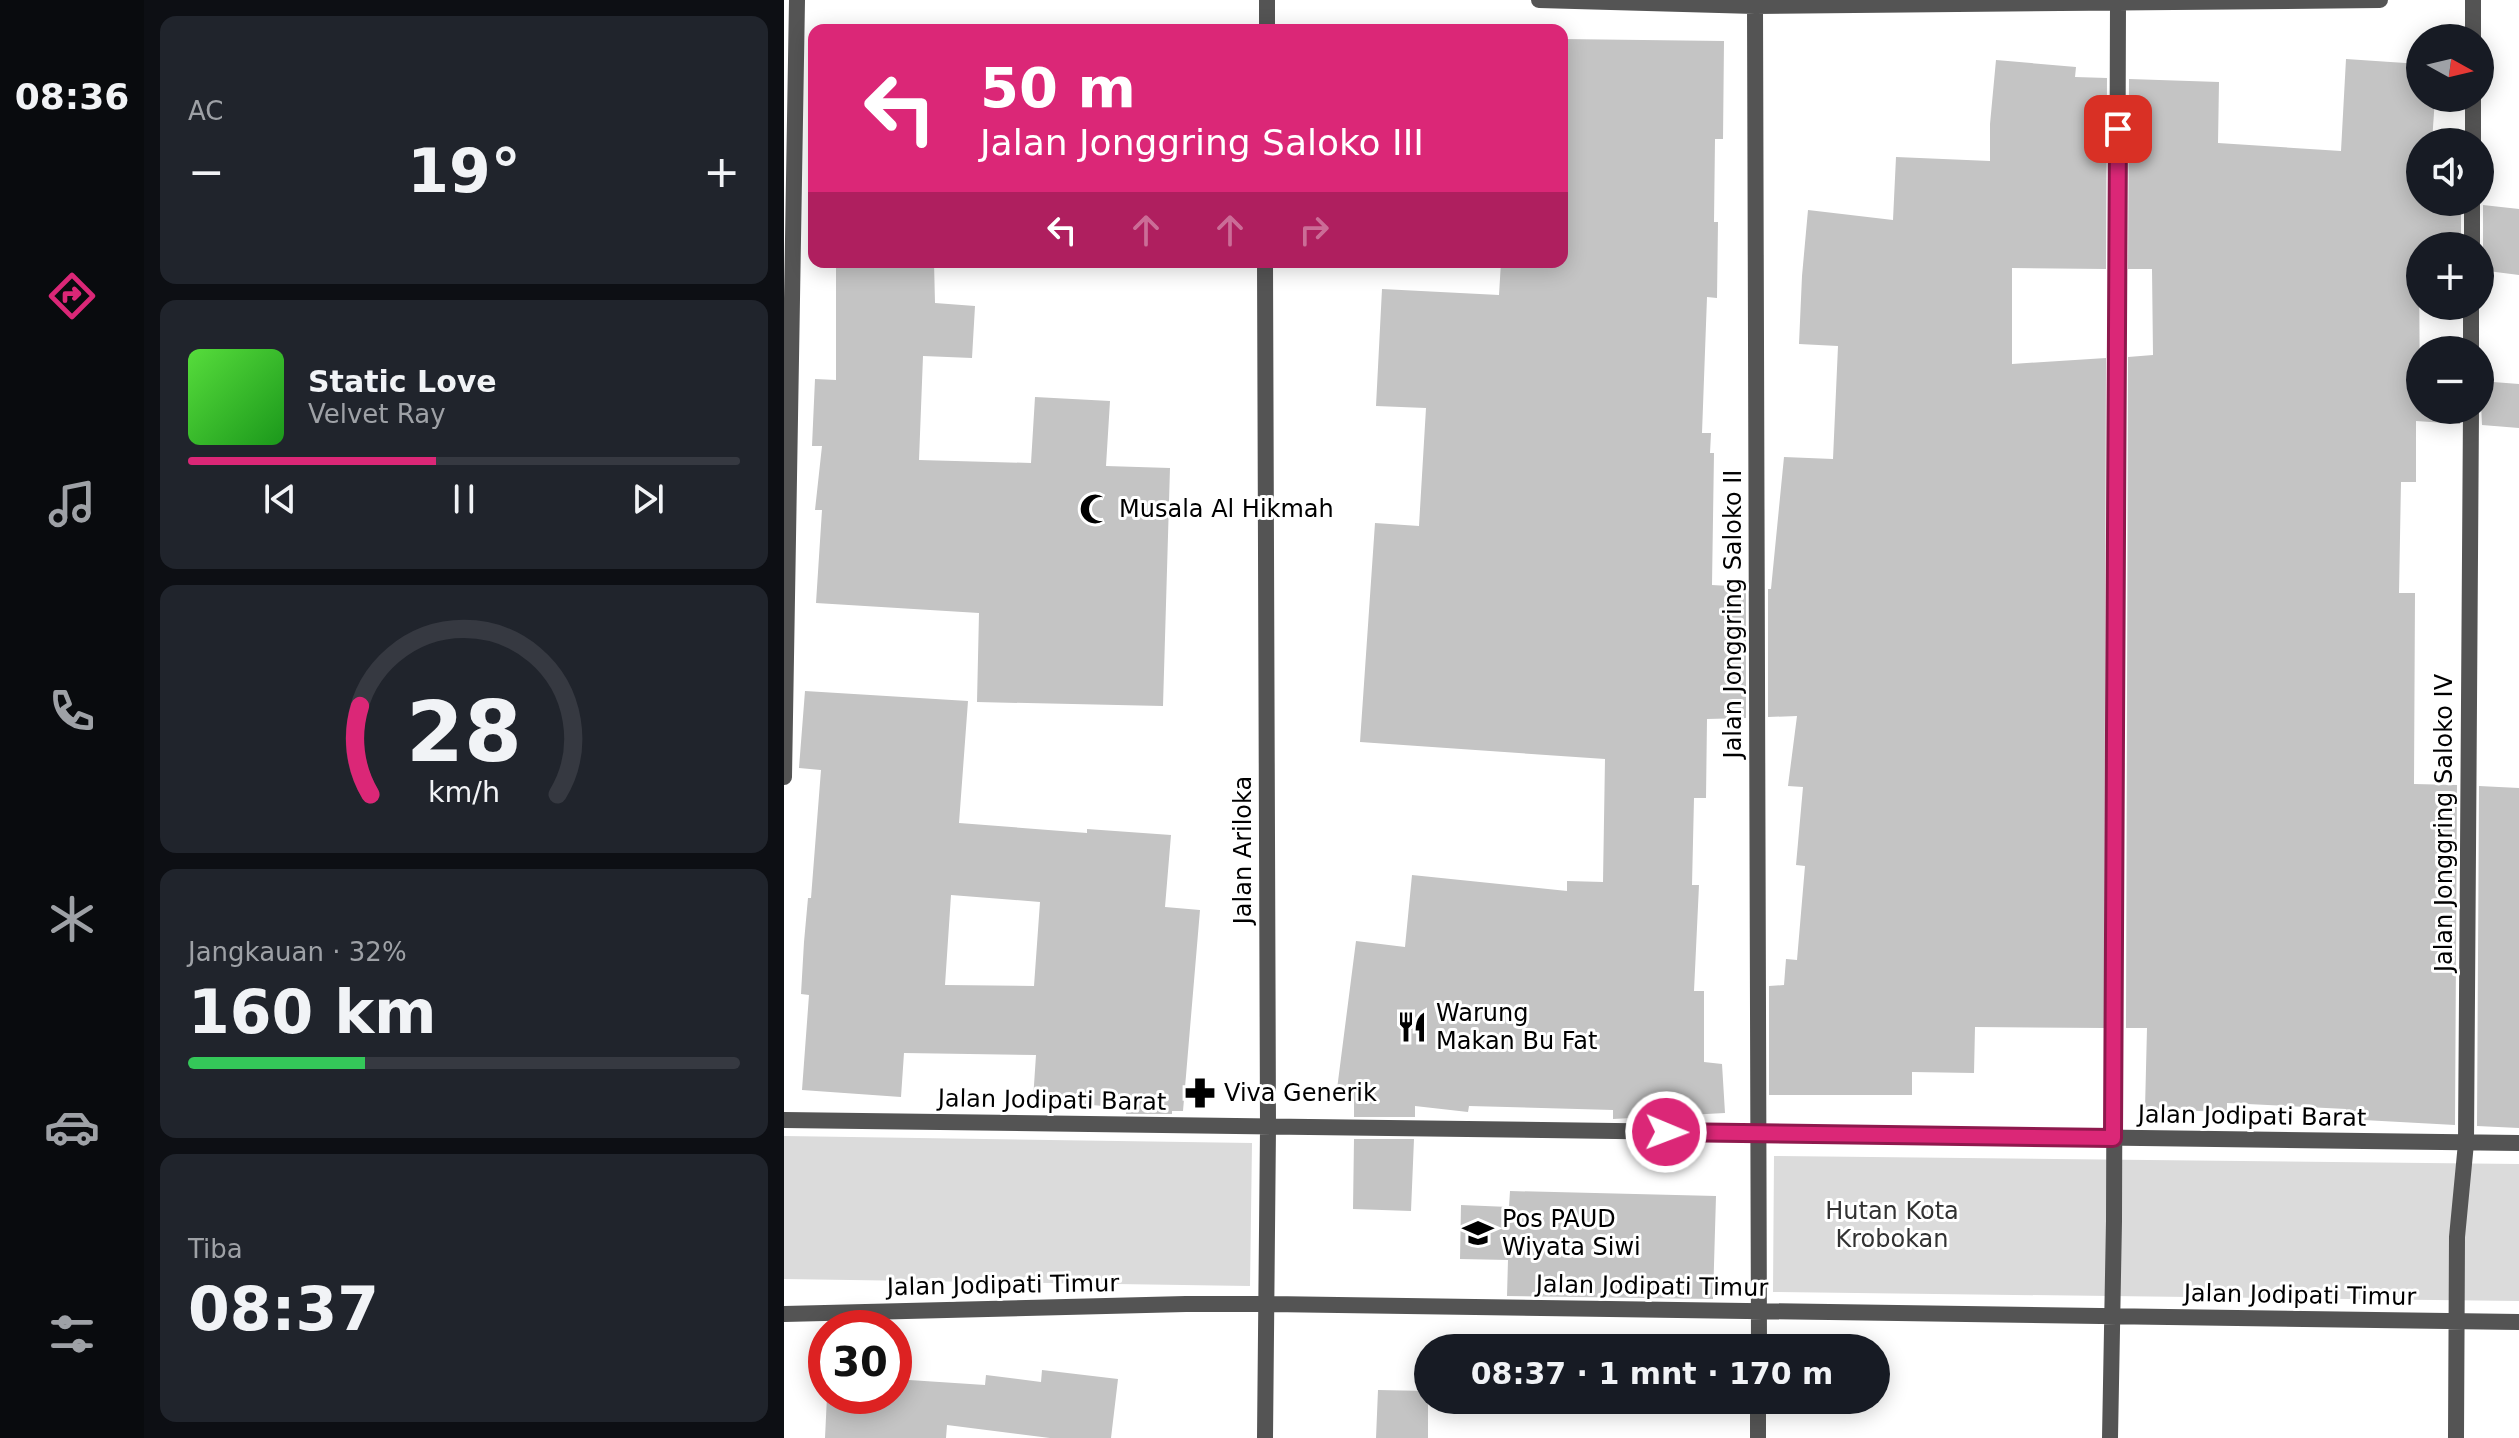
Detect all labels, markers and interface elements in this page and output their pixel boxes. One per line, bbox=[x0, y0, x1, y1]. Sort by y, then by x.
north arrow bbox=[2406, 24, 2494, 112]
map controls bbox=[2406, 24, 2494, 424]
text: 50 m bbox=[980, 55, 1136, 120]
icon: left bbox=[848, 56, 952, 160]
text: 08:36 bbox=[15, 76, 129, 117]
pin bbox=[2084, 95, 2152, 163]
text: AC bbox=[188, 96, 223, 126]
icon: arrive bbox=[2096, 107, 2140, 151]
text: Jalan Jonggring Saloko III bbox=[980, 122, 1424, 163]
button: sound bbox=[2406, 128, 2494, 216]
text: 19° bbox=[407, 136, 521, 206]
text: − bbox=[188, 146, 225, 197]
text: + bbox=[703, 146, 740, 197]
icon: left bbox=[1040, 208, 1084, 252]
icon: ahead bbox=[1124, 208, 1168, 252]
icon: ahead bbox=[1208, 208, 1252, 252]
icon: right bbox=[1292, 208, 1336, 252]
button: + bbox=[2406, 232, 2494, 320]
icon: directions bbox=[44, 268, 100, 324]
button: − bbox=[2406, 336, 2494, 424]
text: Static Love bbox=[308, 364, 497, 399]
text: Velvet Ray bbox=[308, 399, 446, 429]
street label: Jalan Jonggring Saloko II bbox=[1719, 470, 1747, 760]
icon: music bbox=[44, 476, 100, 532]
icon: previous bbox=[258, 477, 302, 521]
icon: pause bbox=[442, 477, 486, 521]
icon: next bbox=[626, 477, 670, 521]
mosque icon: Musala Al Hikmah bbox=[1078, 492, 1112, 526]
place label: Musala Al Hikmah bbox=[1119, 495, 1334, 523]
street label: Jalan Jonggring Saloko IV bbox=[2430, 673, 2458, 974]
icon: phone bbox=[44, 683, 100, 739]
text: 28 bbox=[406, 684, 522, 781]
text: km/h bbox=[428, 775, 500, 809]
street label: Jalan Ariloka bbox=[1229, 776, 1257, 926]
icon: climate bbox=[44, 891, 100, 947]
text: Jangkauan · 32% bbox=[188, 937, 407, 967]
text: 160 km bbox=[188, 977, 437, 1047]
place label: Warung Makan Bu Fat bbox=[1436, 999, 1597, 1055]
restaurant icon: Warung Makan Bu Fat bbox=[1395, 1010, 1429, 1044]
pharmacy icon: Viva Generik bbox=[1183, 1076, 1217, 1110]
place label: Viva Generik bbox=[1224, 1079, 1377, 1107]
street label: Jalan Jodipati Barat bbox=[936, 1084, 1166, 1116]
position arrow bbox=[1624, 1090, 1708, 1174]
icon: car bbox=[44, 1099, 100, 1155]
street label: Jalan Jodipati Barat bbox=[2136, 1100, 2366, 1132]
park label: Hutan Kota Krobokan bbox=[1825, 1197, 1959, 1253]
place label: Pos PAUD Wiyata Siwi bbox=[1502, 1205, 1641, 1261]
school or university icon: Pos PAUD Wiyata Siwi bbox=[1461, 1216, 1495, 1250]
text: Tiba bbox=[188, 1234, 243, 1264]
street label: Jalan Jodipati Timur bbox=[885, 1269, 1120, 1301]
street label: Jalan Jodipati Timur bbox=[1534, 1270, 1769, 1302]
text: 08:37 bbox=[188, 1274, 379, 1344]
street label: Jalan Jodipati Timur bbox=[2182, 1279, 2417, 1311]
icon: filters bbox=[44, 1306, 100, 1362]
speed limit sign: 30 bbox=[808, 1310, 912, 1414]
text: 08:37 · 1 mnt · 170 m bbox=[1471, 1356, 1833, 1391]

